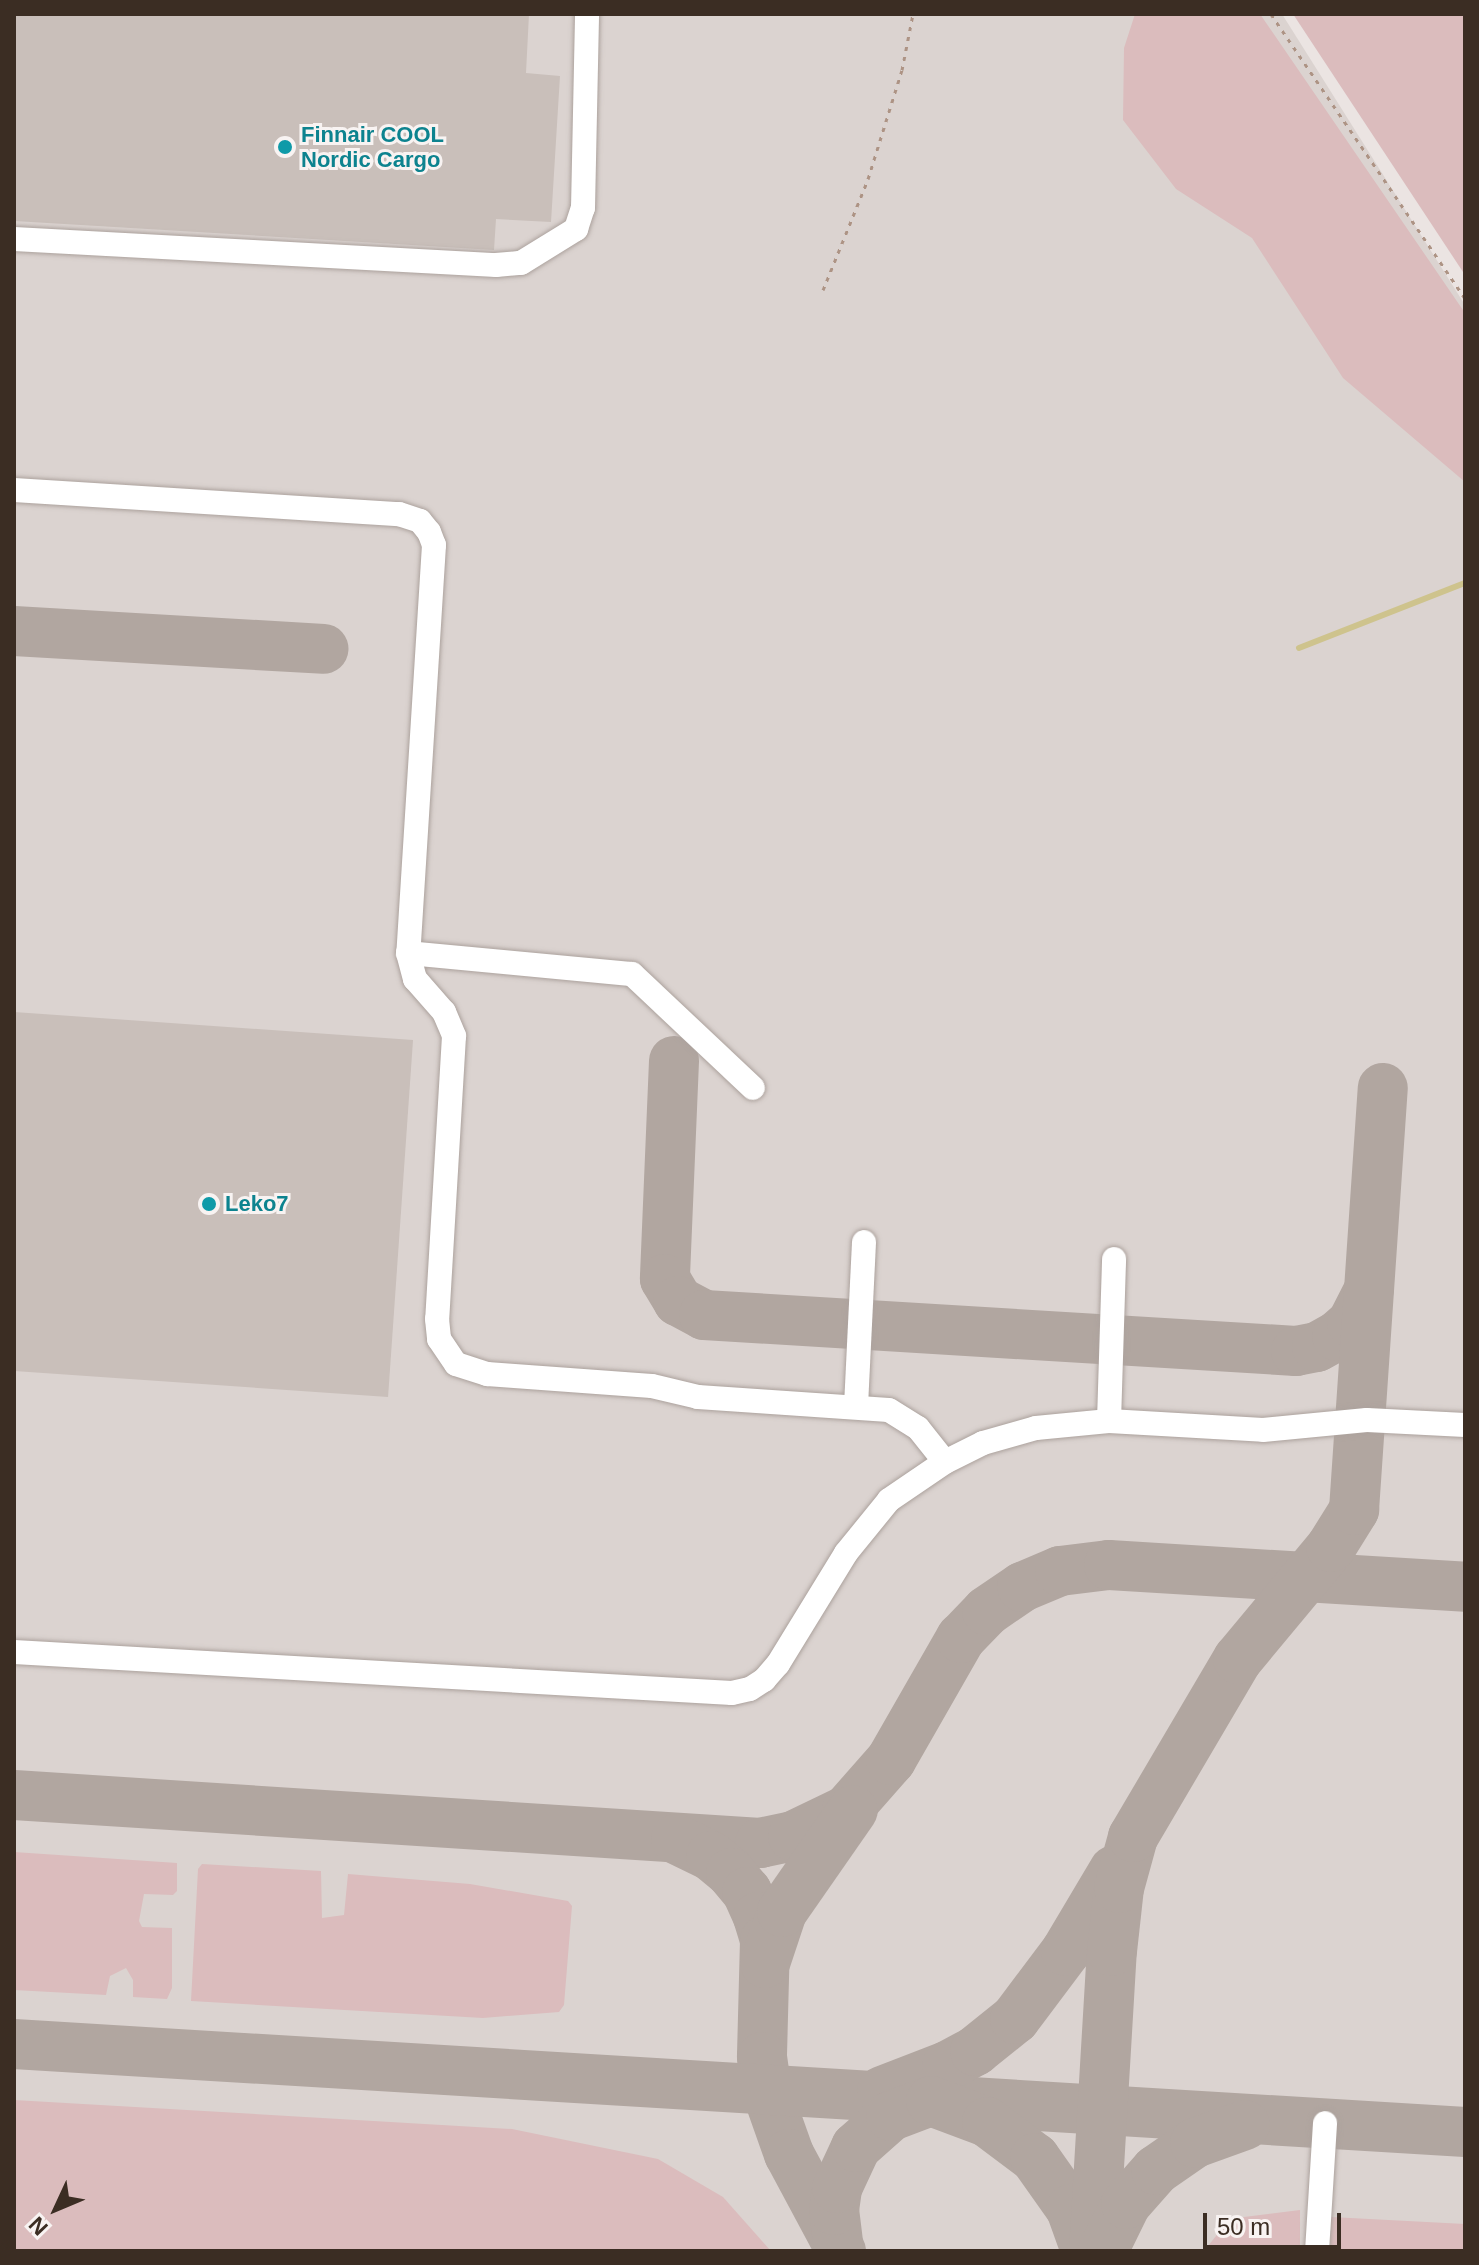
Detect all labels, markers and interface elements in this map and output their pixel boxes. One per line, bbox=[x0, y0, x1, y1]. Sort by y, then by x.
place label: Finnair COOL Nordic Cargo bbox=[301, 121, 444, 172]
marker: Finnair COOL Nordic Cargo bbox=[276, 138, 294, 156]
place label: Leko7 bbox=[225, 1191, 289, 1217]
marker: Leko7 bbox=[200, 1195, 218, 1213]
north arrow bbox=[16, 2169, 96, 2249]
scale bar bbox=[1207, 2197, 1345, 2247]
text: N bbox=[24, 2212, 53, 2240]
text: 50 m bbox=[1217, 2213, 1270, 2240]

